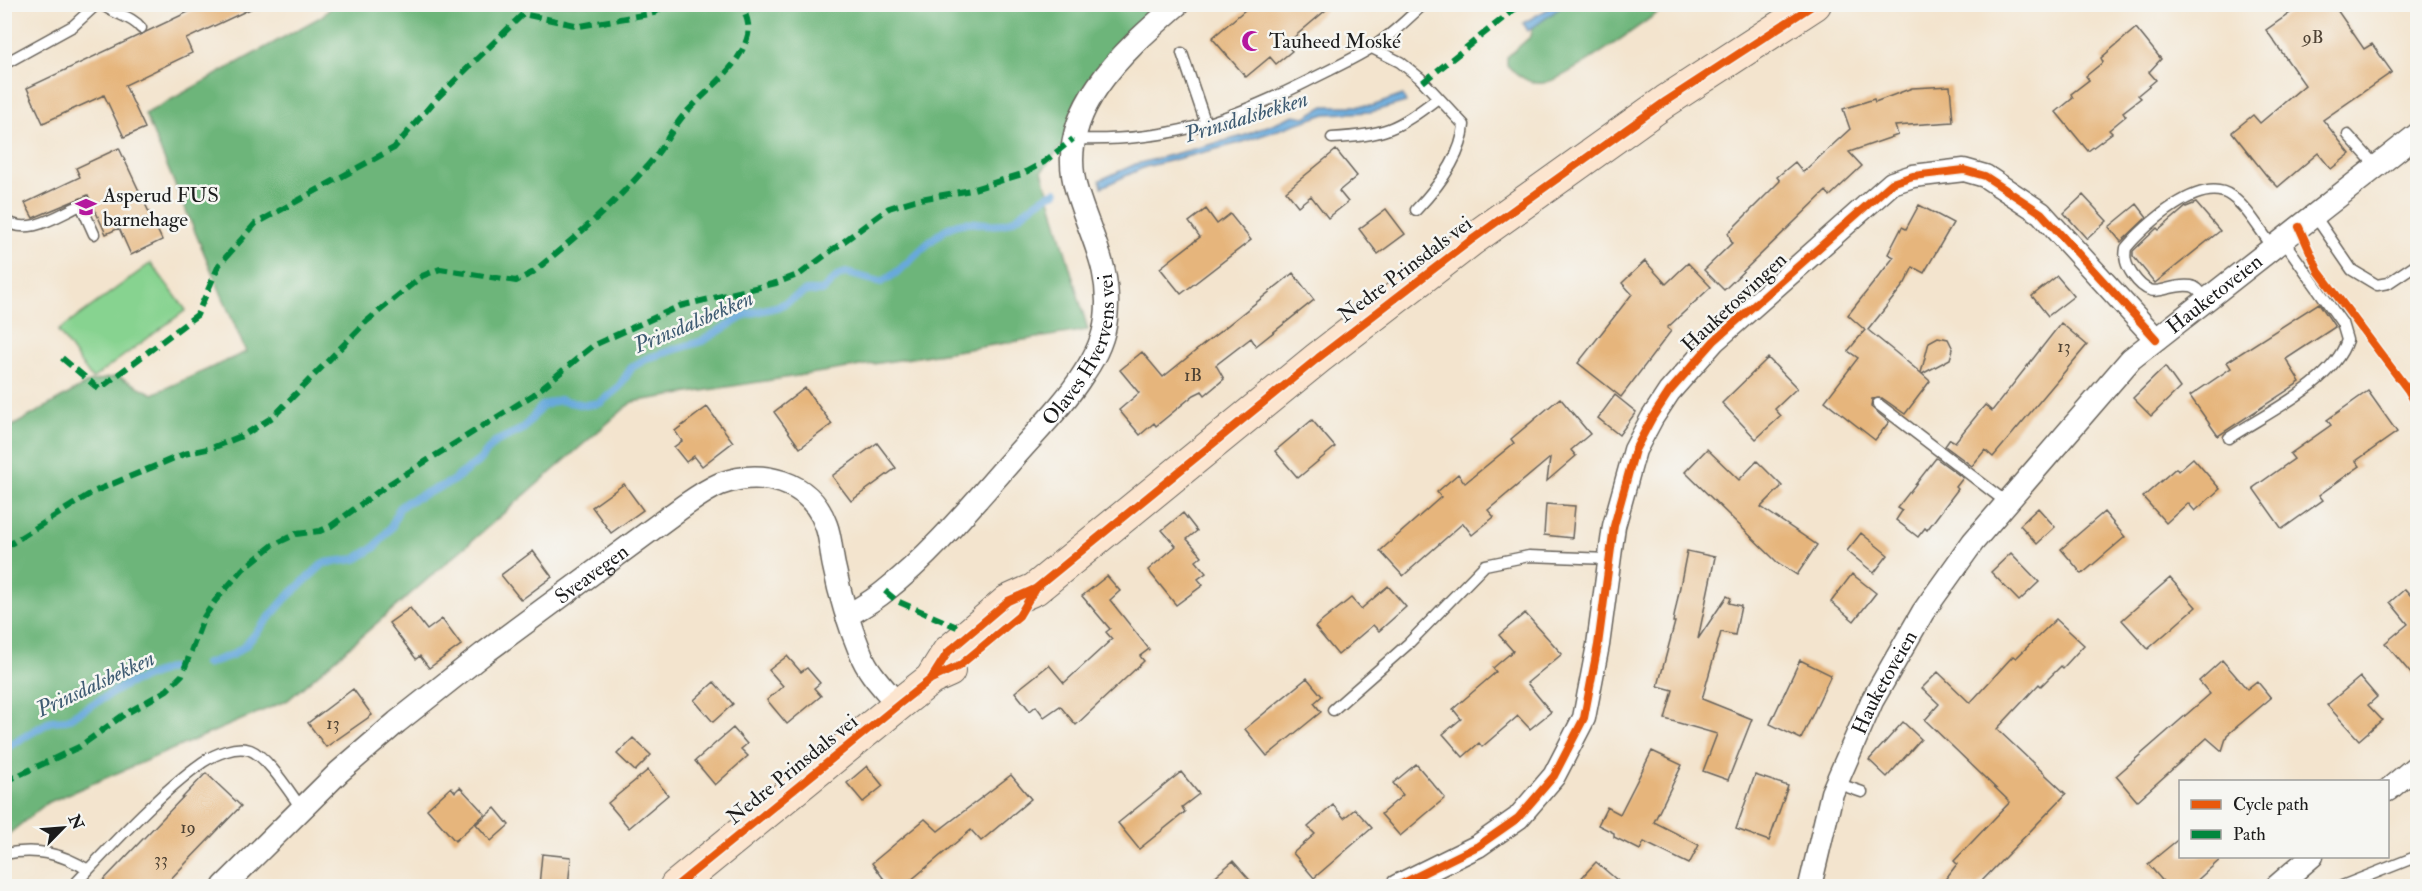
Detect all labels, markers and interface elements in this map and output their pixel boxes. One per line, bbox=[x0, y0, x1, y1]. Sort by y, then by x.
house number: 9B bbox=[2300, 26, 2324, 49]
place label: Tauheed Moské bbox=[1269, 28, 1401, 55]
mosque icon: Tauheed Moské bbox=[1240, 29, 1264, 53]
water label: Prinsdalsbekken bbox=[1180, 85, 1311, 149]
place label: Asperud FUS barnehage bbox=[102, 182, 219, 233]
school or university icon: Asperud FUS barnehage bbox=[74, 195, 98, 219]
street label: Nedre Prinsdals vei bbox=[1333, 210, 1478, 329]
street label: Hauketosvingen bbox=[1676, 246, 1793, 358]
street label: Hauketoveien bbox=[2161, 248, 2268, 340]
street label: Olaves Hvervens vei bbox=[1036, 271, 1121, 431]
water label: Prinsdalsbekken bbox=[628, 284, 758, 360]
house number: 13 bbox=[2057, 335, 2071, 358]
house number: 1B bbox=[1184, 364, 1202, 387]
street label: Sveavegen bbox=[550, 538, 634, 610]
street label: Hauketoveien bbox=[1846, 625, 1924, 739]
water label: Prinsdalsbekken bbox=[31, 644, 159, 724]
street label: Nedre Prinsdals vei bbox=[721, 708, 864, 831]
house number: 13 bbox=[326, 712, 340, 735]
legend bbox=[2179, 780, 2389, 858]
text: Cycle path bbox=[2233, 793, 2309, 816]
north arrow bbox=[33, 798, 93, 858]
text: N bbox=[63, 810, 88, 833]
house number: 19 bbox=[180, 816, 196, 839]
text: Path bbox=[2233, 823, 2266, 846]
house number: 33 bbox=[154, 848, 168, 871]

